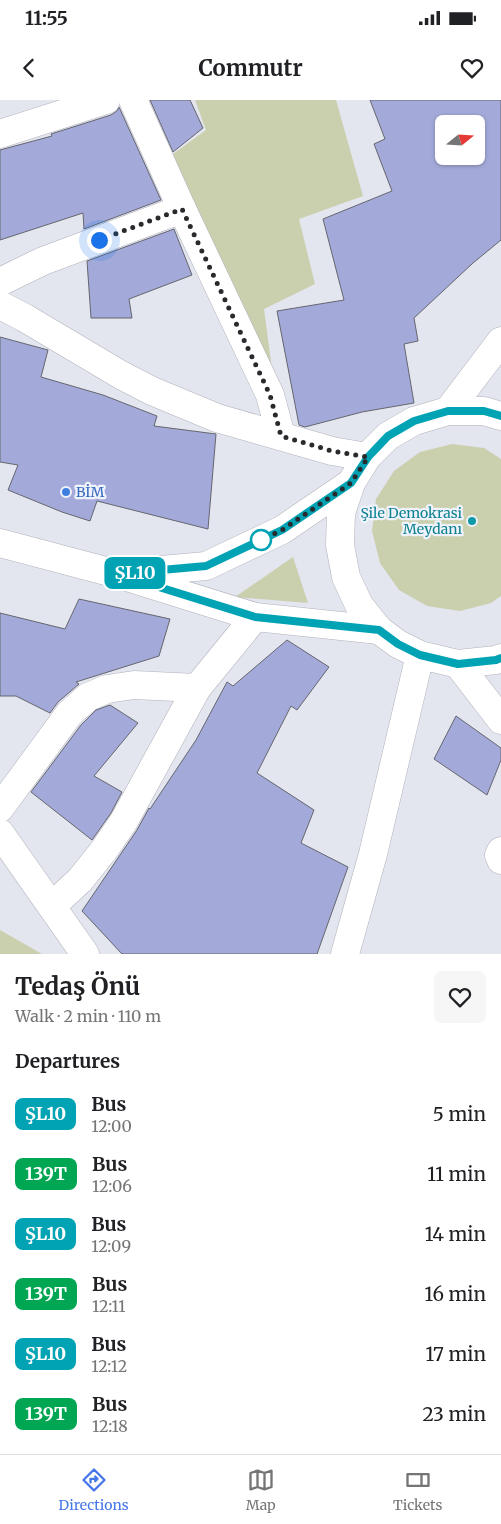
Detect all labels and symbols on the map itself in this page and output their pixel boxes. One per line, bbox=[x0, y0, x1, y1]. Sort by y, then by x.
north arrow bbox=[435, 115, 485, 165]
your location bbox=[87, 228, 112, 253]
place label: BİM bbox=[76, 483, 104, 501]
marker: BİM bbox=[60, 486, 72, 498]
place label: Şile Demokrasi Meydanı bbox=[360, 504, 462, 538]
marker: Şile Demokrasi Meydanı bbox=[466, 515, 478, 527]
unlabelled marker bbox=[250, 529, 272, 551]
line badge: ŞL10 bbox=[100, 557, 170, 589]

